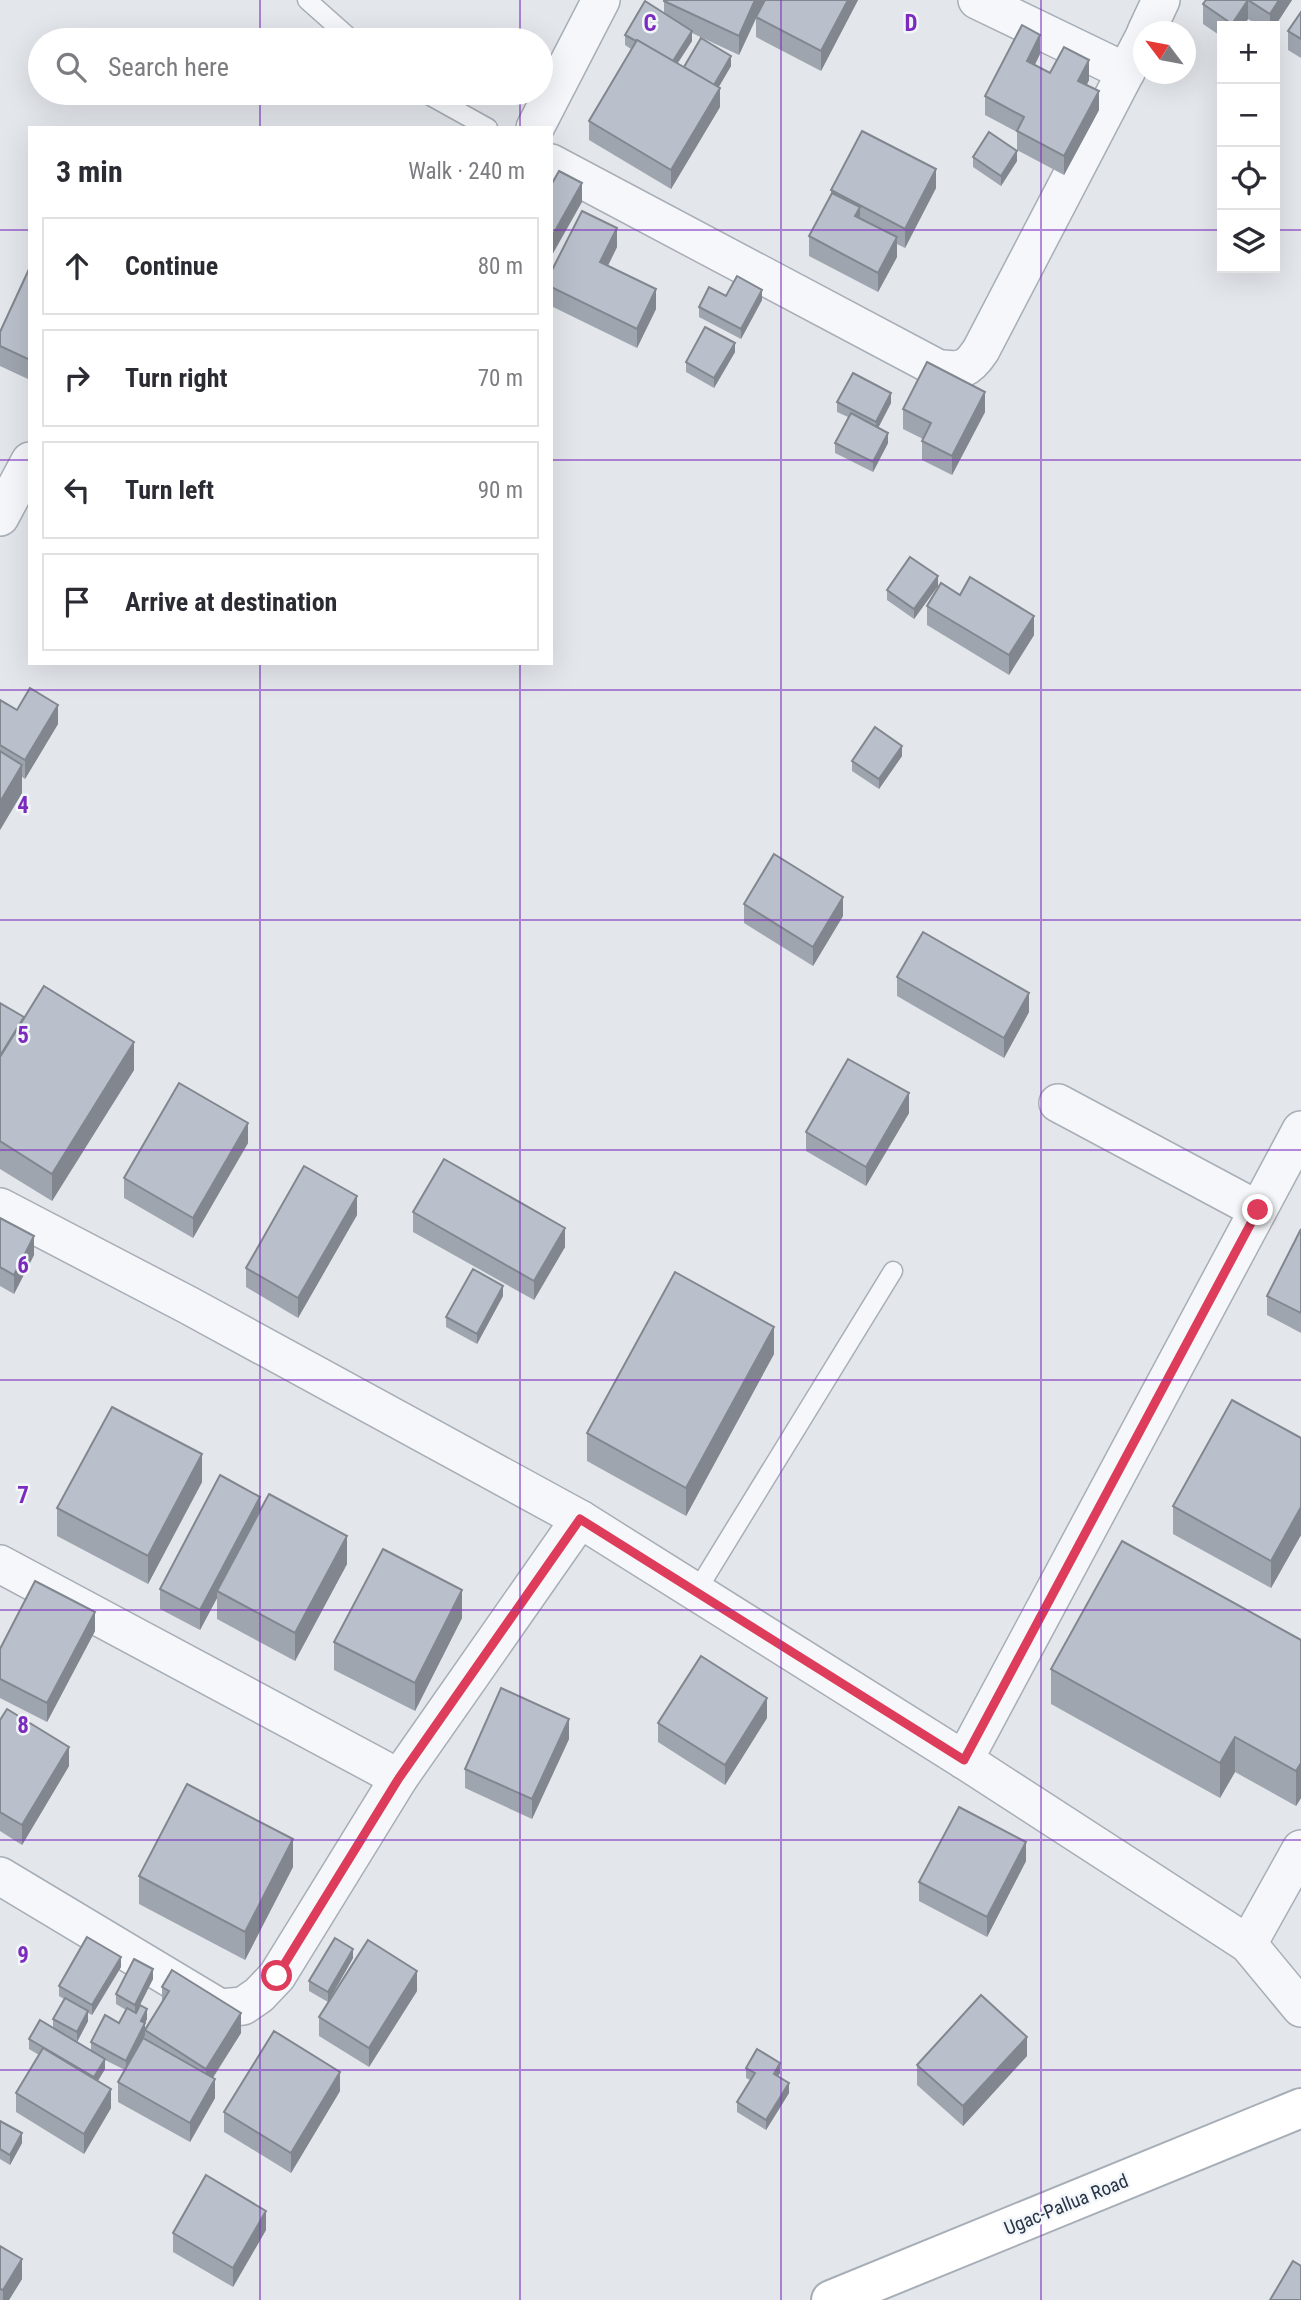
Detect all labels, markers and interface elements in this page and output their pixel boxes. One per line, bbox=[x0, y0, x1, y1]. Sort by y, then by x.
text: C bbox=[643, 10, 657, 37]
text: D bbox=[905, 10, 918, 37]
north arrow bbox=[1133, 21, 1196, 84]
map controls bbox=[1217, 21, 1280, 273]
button: + bbox=[1217, 21, 1280, 84]
search box bbox=[28, 28, 553, 105]
icon: search bbox=[52, 48, 90, 86]
text: Search here bbox=[108, 52, 229, 82]
button: − bbox=[1217, 84, 1280, 147]
button: locate bbox=[1217, 147, 1280, 210]
text: 3 min bbox=[56, 154, 123, 189]
text: Walk · 240 m bbox=[408, 158, 525, 185]
button: layers bbox=[1217, 210, 1280, 273]
icon: ahead bbox=[58, 247, 96, 285]
text: Continue bbox=[125, 251, 218, 281]
text: 80 m bbox=[478, 253, 523, 280]
icon: right bbox=[58, 359, 96, 397]
text: Turn right bbox=[125, 363, 227, 393]
text: 70 m bbox=[478, 365, 523, 392]
icon: left bbox=[58, 471, 96, 509]
text: Turn left bbox=[125, 475, 214, 505]
text: 90 m bbox=[478, 477, 523, 504]
icon: arrive bbox=[58, 583, 96, 621]
text: Arrive at destination bbox=[125, 587, 337, 617]
text: 4 bbox=[17, 792, 29, 819]
text: 5 bbox=[17, 1022, 29, 1049]
route end bbox=[1242, 1194, 1273, 1225]
text: 6 bbox=[17, 1252, 29, 1279]
text: 7 bbox=[17, 1482, 29, 1509]
text: 8 bbox=[17, 1712, 29, 1739]
text: 9 bbox=[17, 1942, 29, 1969]
route start bbox=[261, 1960, 292, 1991]
street label: Ugac-Pallua Road bbox=[1001, 2169, 1132, 2240]

